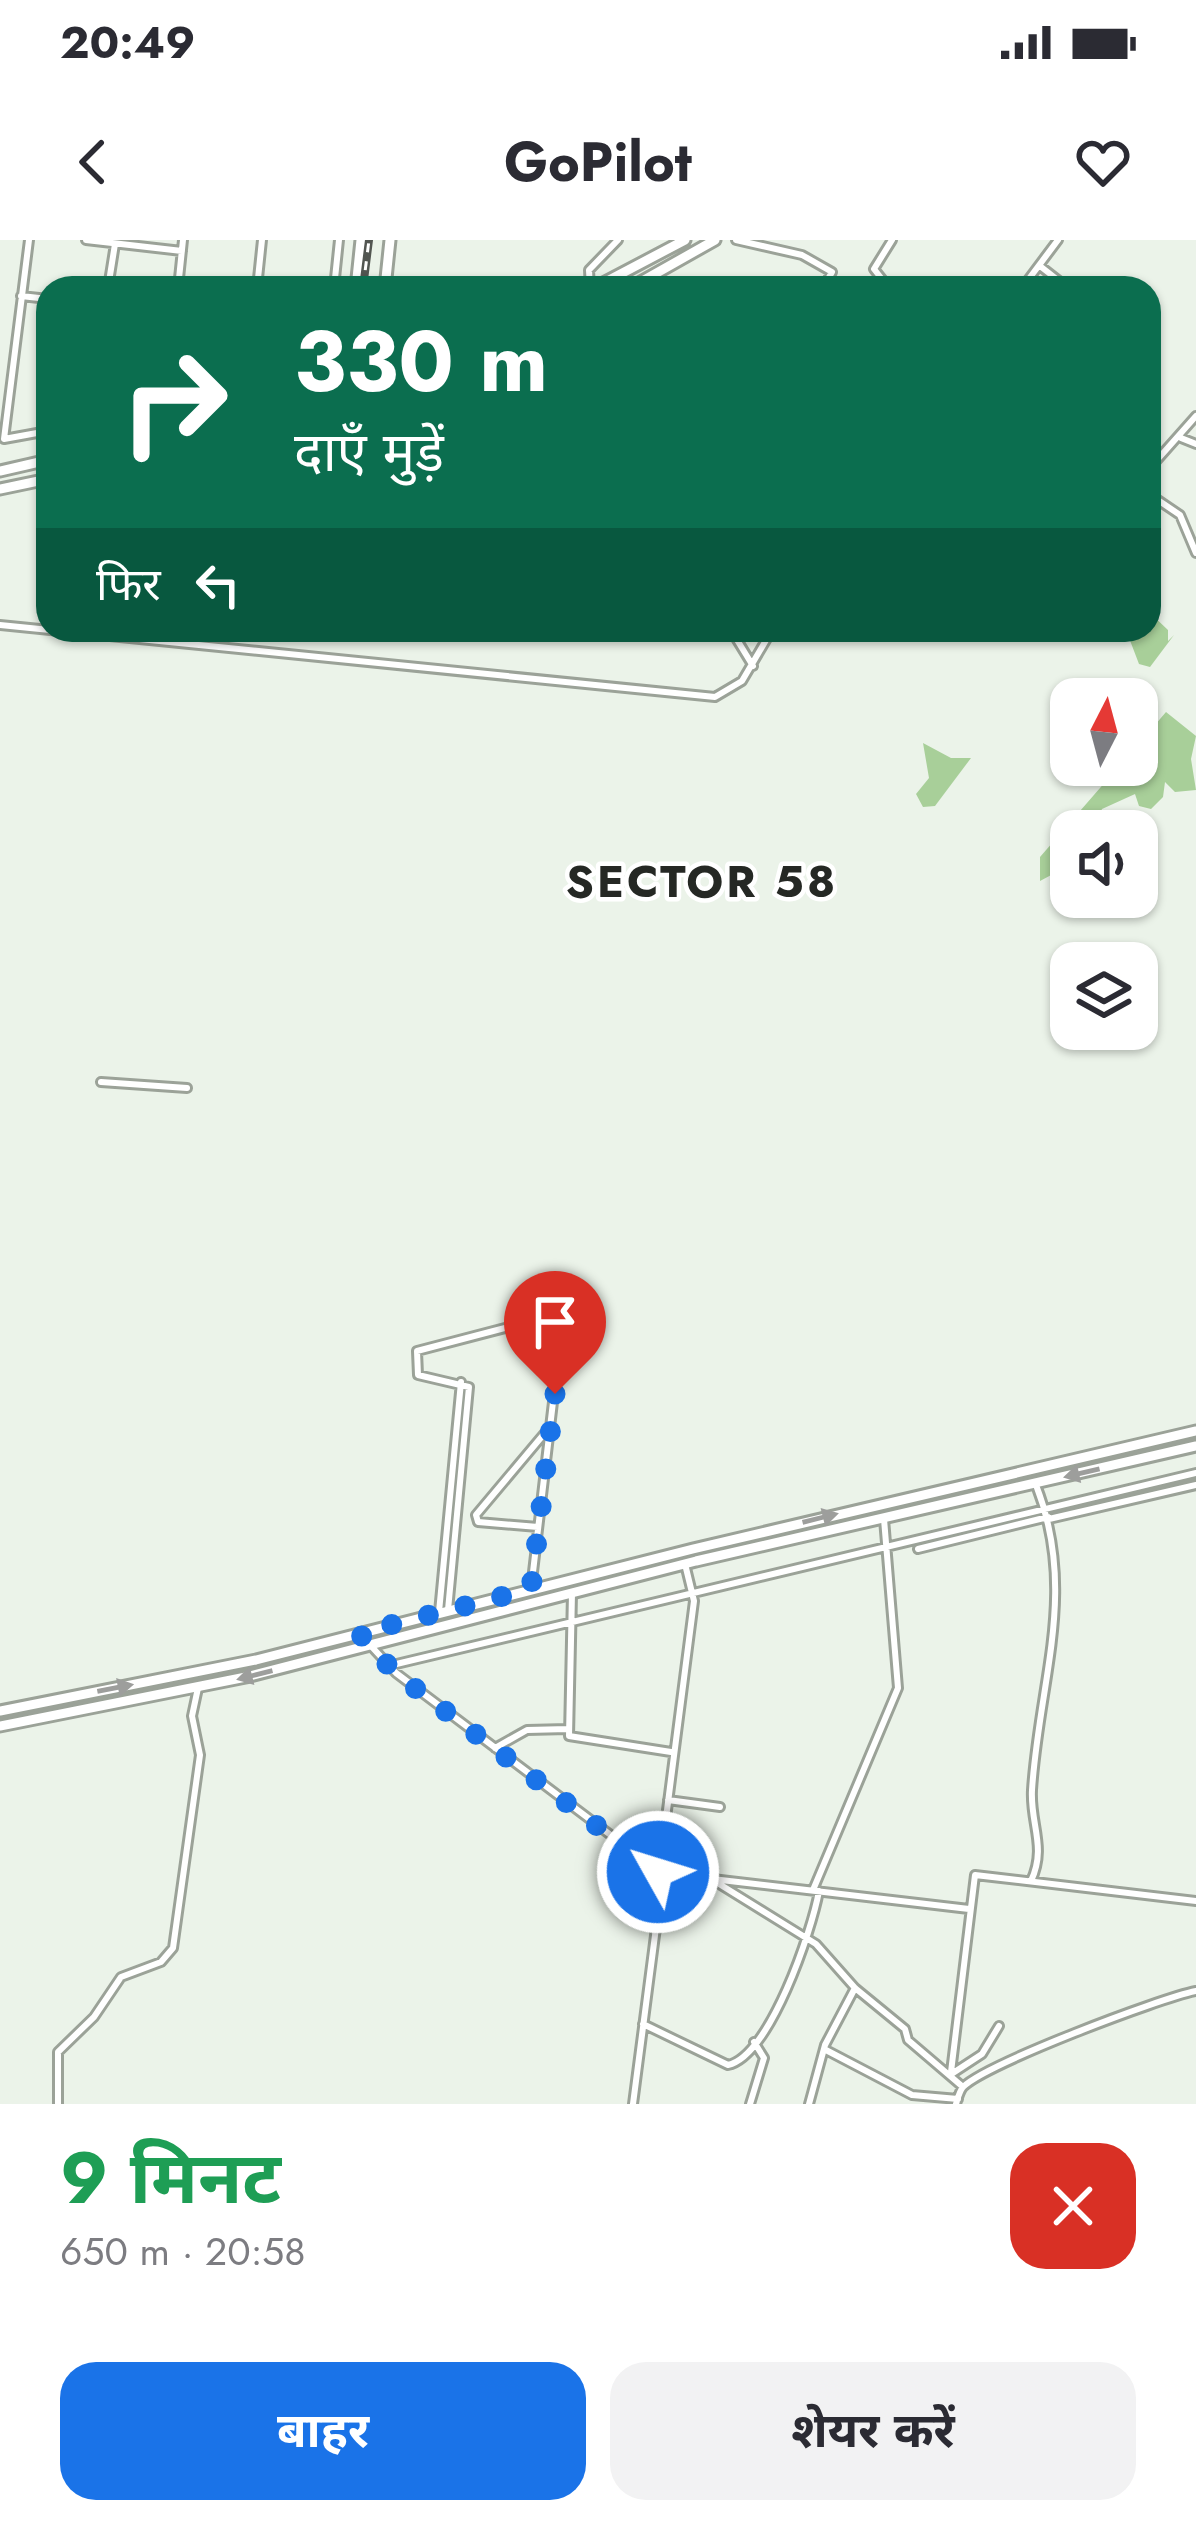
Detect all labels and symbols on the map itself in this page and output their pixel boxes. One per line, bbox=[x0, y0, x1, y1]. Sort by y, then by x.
north arrow bbox=[1050, 678, 1158, 786]
district label: SECTOR 58 bbox=[566, 849, 838, 914]
pin bbox=[504, 1271, 606, 1394]
one-way arrow bbox=[1064, 1464, 1101, 1483]
one-way arrow bbox=[802, 1508, 839, 1527]
one-way arrow bbox=[236, 1666, 273, 1685]
one-way arrow bbox=[96, 1678, 134, 1697]
position arrow bbox=[595, 1809, 721, 1935]

